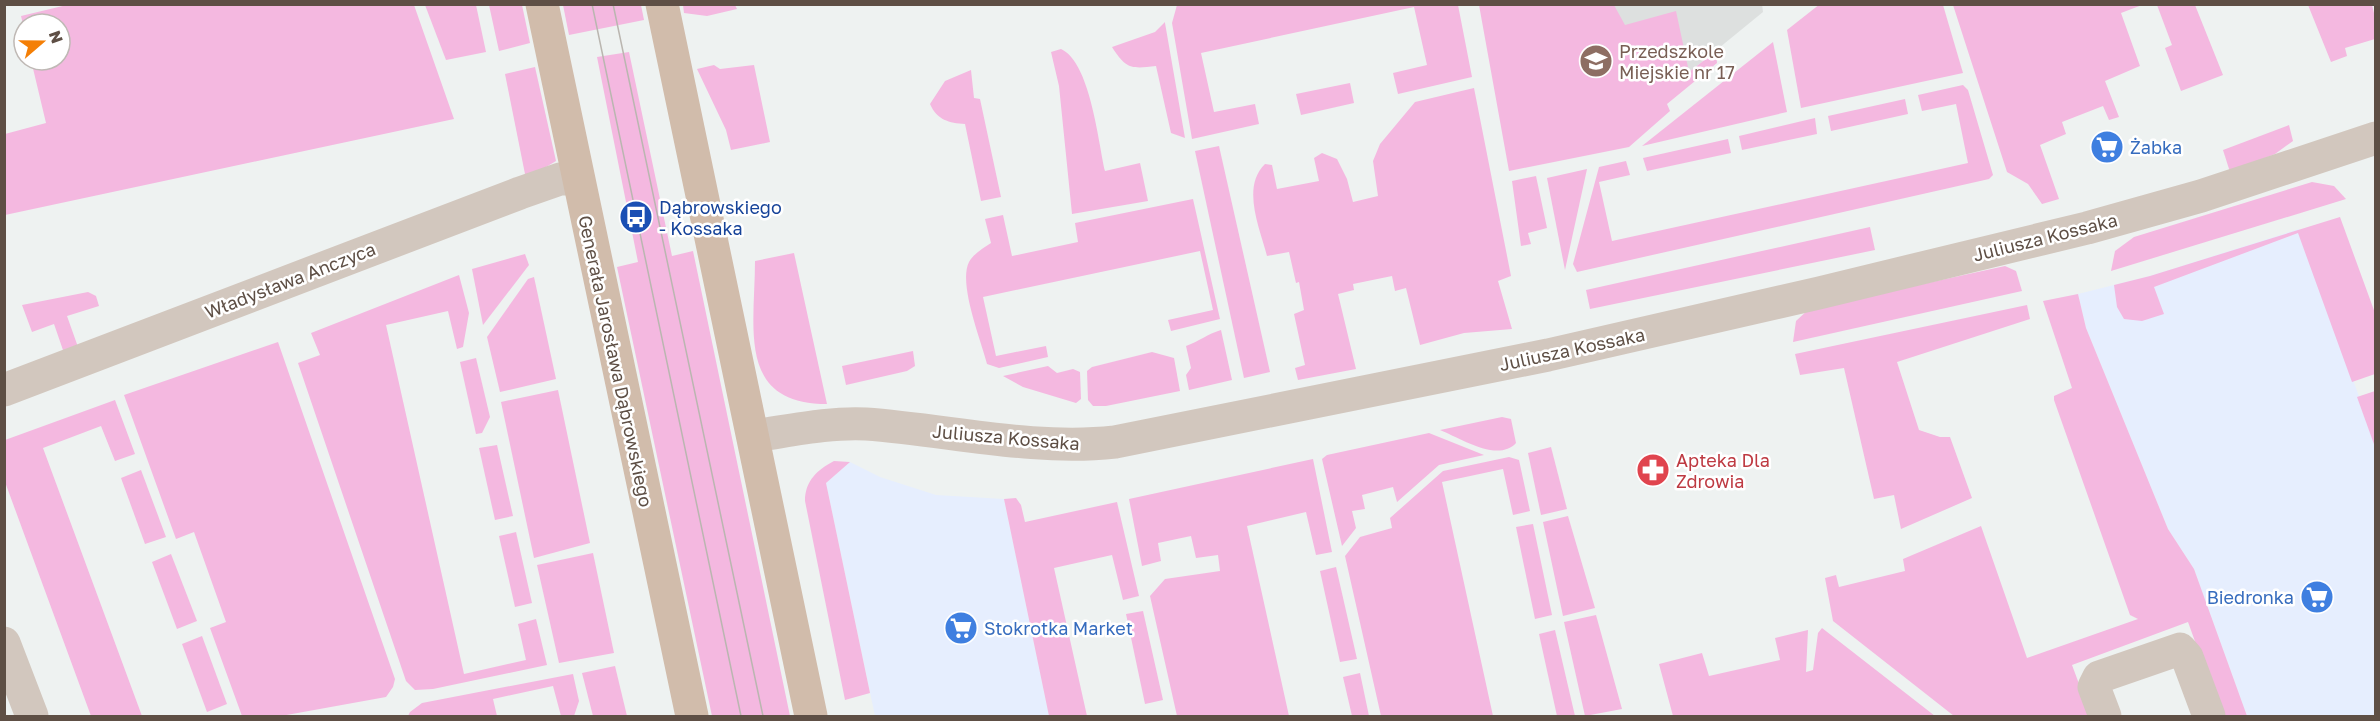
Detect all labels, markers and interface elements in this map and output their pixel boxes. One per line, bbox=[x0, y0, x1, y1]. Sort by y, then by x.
north arrow bbox=[12, 12, 72, 72]
text: N bbox=[45, 28, 68, 46]
place label: Przedszkole Miejskie nr 17 bbox=[1619, 40, 1735, 83]
school or university icon: Przedszkole Miejskie nr 17 bbox=[1578, 43, 1614, 79]
supermarket icon: Żabka bbox=[2089, 129, 2125, 165]
place label: Żabka bbox=[2130, 136, 2182, 158]
place label: Dąbrowskiego - Kossaka bbox=[659, 196, 782, 239]
bus stop icon: Dąbrowskiego - Kossaka bbox=[618, 199, 654, 235]
street label: Juliusza Kossaka bbox=[1971, 208, 2119, 266]
street label: Generała Jarosława Dąbrowskiego bbox=[574, 213, 658, 509]
street label: Władysława Anczyca bbox=[202, 237, 378, 323]
street label: Juliusza Kossaka bbox=[1497, 323, 1647, 375]
street label: Juliusza Kossaka bbox=[931, 420, 1081, 454]
place label: Apteka Dla Zdrowia bbox=[1676, 449, 1770, 492]
pharmacy icon: Apteka Dla Zdrowia bbox=[1635, 452, 1671, 488]
supermarket icon: Biedronka bbox=[2299, 579, 2335, 615]
place label: Biedronka bbox=[2207, 586, 2294, 608]
supermarket icon: Stokrotka Market bbox=[943, 610, 979, 646]
place label: Stokrotka Market bbox=[984, 617, 1133, 639]

